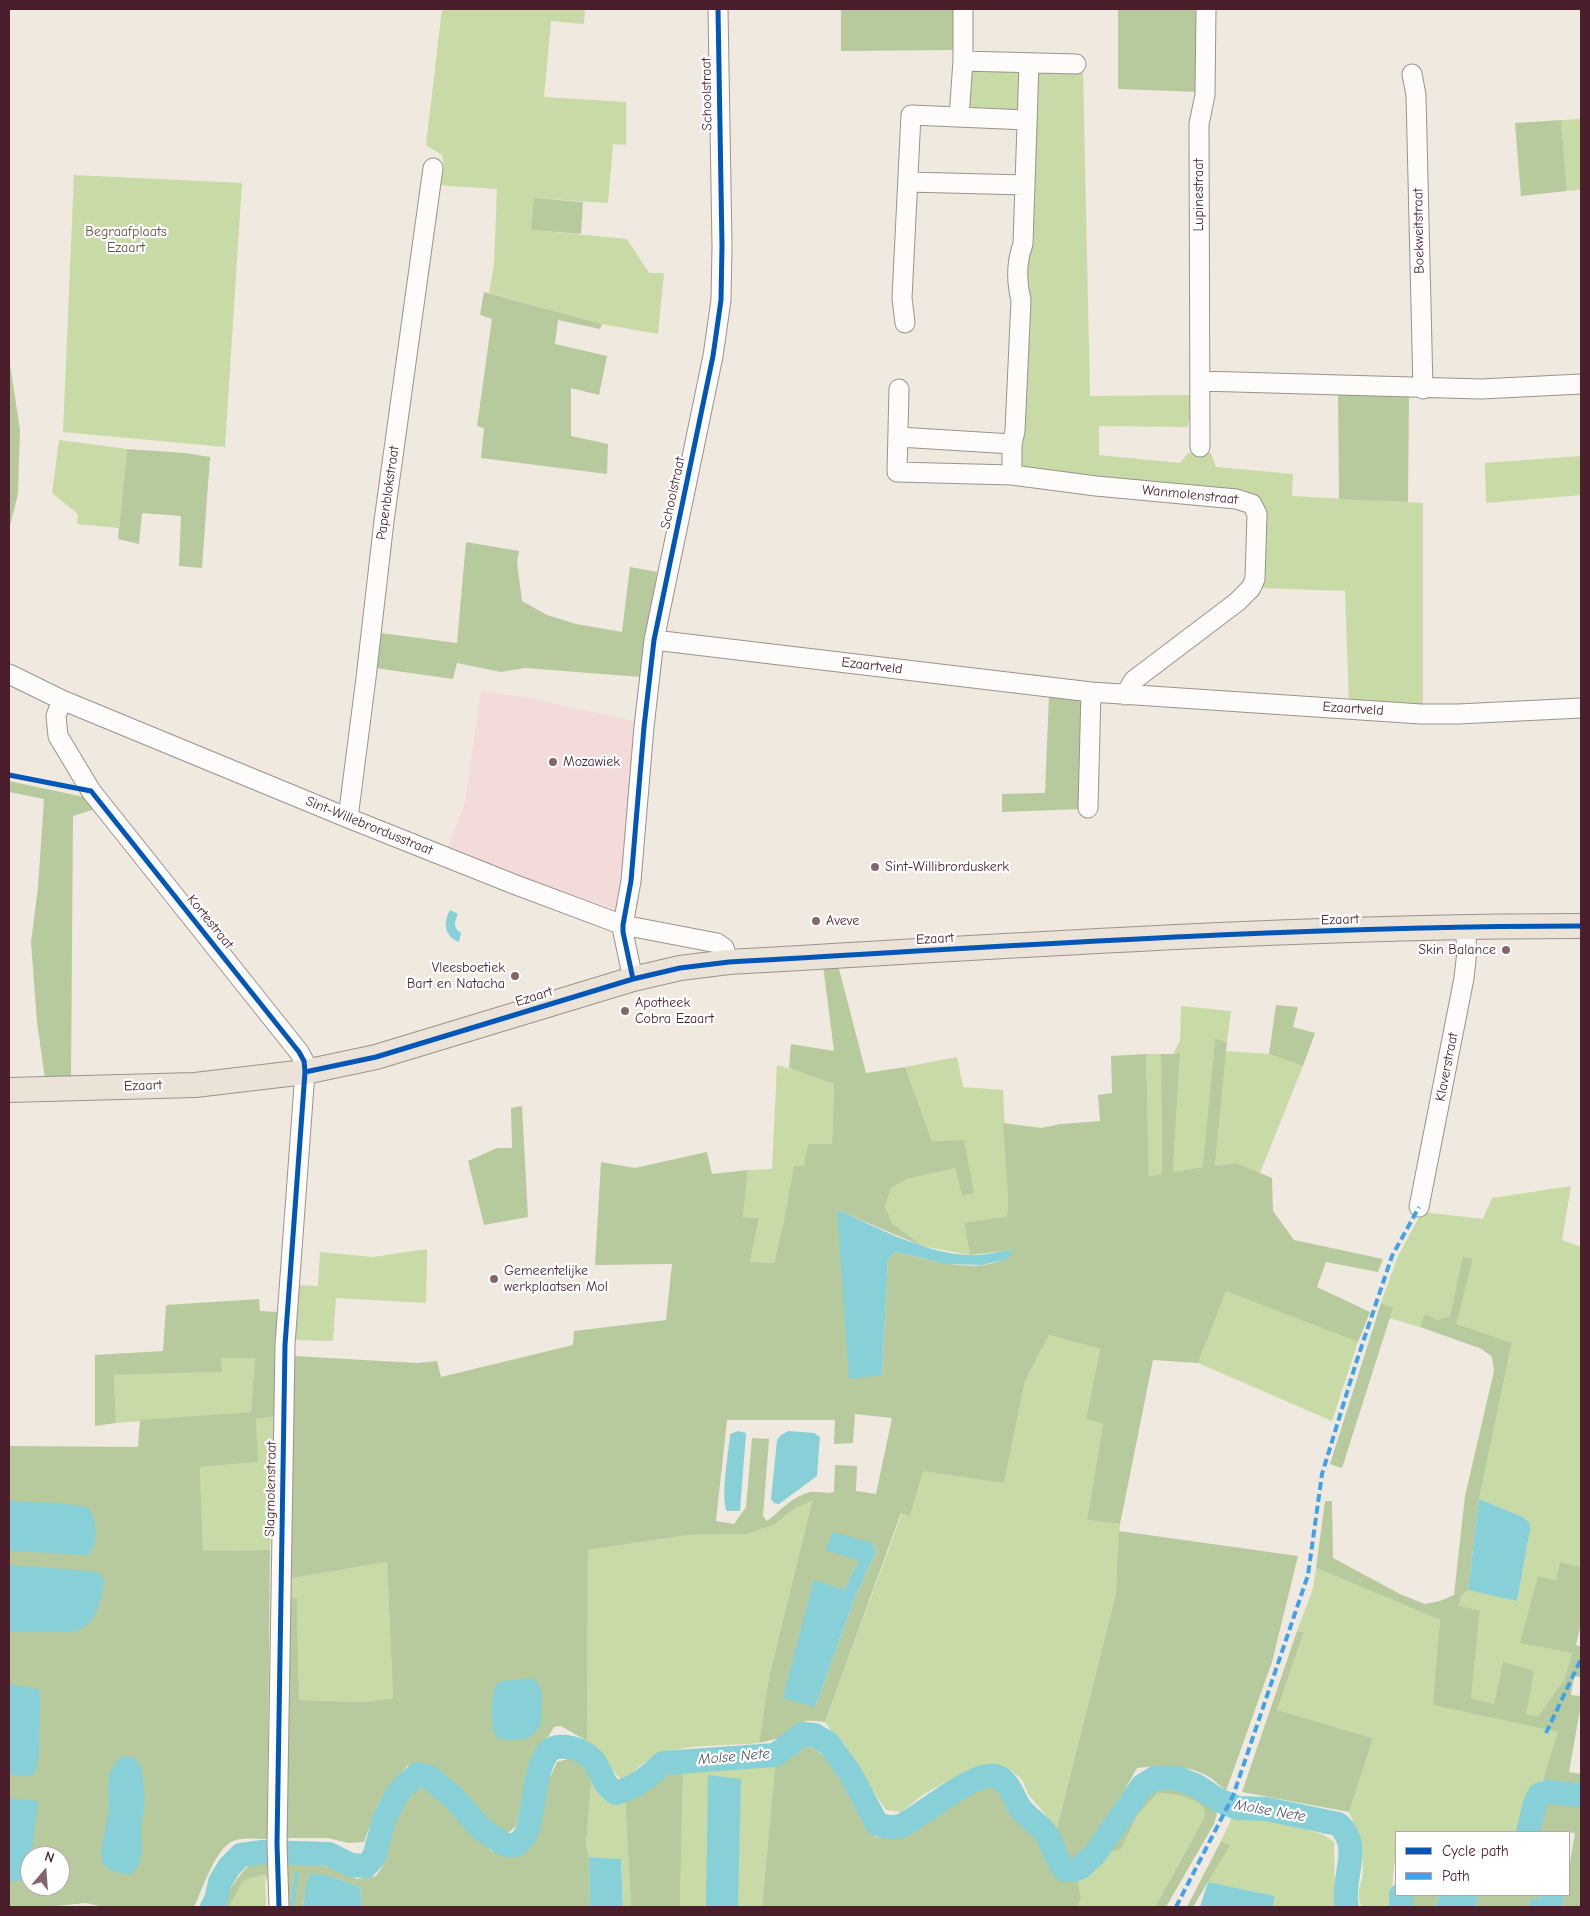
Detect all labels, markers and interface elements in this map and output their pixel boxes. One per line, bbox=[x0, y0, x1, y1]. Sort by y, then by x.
street label: Schoolstraat bbox=[698, 57, 716, 131]
street label: Lupinestraat bbox=[1191, 159, 1207, 231]
street label: Boekweitstraat bbox=[1410, 188, 1428, 274]
park label: Begraafplaats Ezaart bbox=[85, 224, 167, 256]
street label: Papenblokstraat bbox=[373, 445, 403, 541]
street label: Schoolstraat bbox=[657, 455, 689, 531]
street label: Wanmolenstraat bbox=[1141, 482, 1239, 508]
street label: Ezaartveld bbox=[841, 654, 903, 678]
street label: Ezaartveld bbox=[1322, 698, 1384, 720]
place label: Mozawiek bbox=[563, 754, 620, 770]
marker: Mozawiek bbox=[547, 756, 559, 768]
street label: Sint-Willebrordusstraat bbox=[303, 793, 435, 859]
place label: Sint-Willibrorduskerk bbox=[885, 859, 1009, 875]
marker: Sint-Willibrorduskerk bbox=[869, 861, 881, 873]
street label: Kortestraat bbox=[183, 891, 237, 953]
street label: Ezaart bbox=[1321, 911, 1359, 929]
place label: Aveve bbox=[826, 913, 859, 929]
marker: Aveve bbox=[810, 915, 822, 927]
street label: Ezaart bbox=[915, 930, 955, 948]
place label: Skin Balance bbox=[1418, 942, 1496, 958]
marker: Skin Balance bbox=[1500, 944, 1512, 956]
place label: Vleesboetiek Bart en Natacha bbox=[407, 960, 505, 992]
marker: Vleesboetiek Bart en Natacha bbox=[509, 970, 521, 982]
street label: Ezaart bbox=[513, 983, 555, 1011]
place label: Apotheek Cobra Ezaart bbox=[635, 995, 714, 1028]
marker: Apotheek Cobra Ezaart bbox=[619, 1005, 631, 1017]
street label: Klaverstraat bbox=[1432, 1031, 1462, 1103]
street label: Ezaart bbox=[124, 1077, 162, 1095]
place label: Gemeentelijke werkplaatsen Mol bbox=[504, 1263, 608, 1295]
marker: Gemeentelijke werkplaatsen Mol bbox=[488, 1273, 500, 1285]
street label: Slagmolenstraat bbox=[262, 1441, 280, 1537]
water label: Molse Nete bbox=[697, 1745, 771, 1769]
water label: Molse Nete bbox=[1233, 1796, 1307, 1826]
legend bbox=[1395, 1831, 1570, 1896]
text: Cycle path bbox=[1442, 1842, 1509, 1860]
north arrow bbox=[20, 1846, 70, 1896]
text: N bbox=[43, 1848, 56, 1867]
text: Path bbox=[1442, 1867, 1470, 1885]

